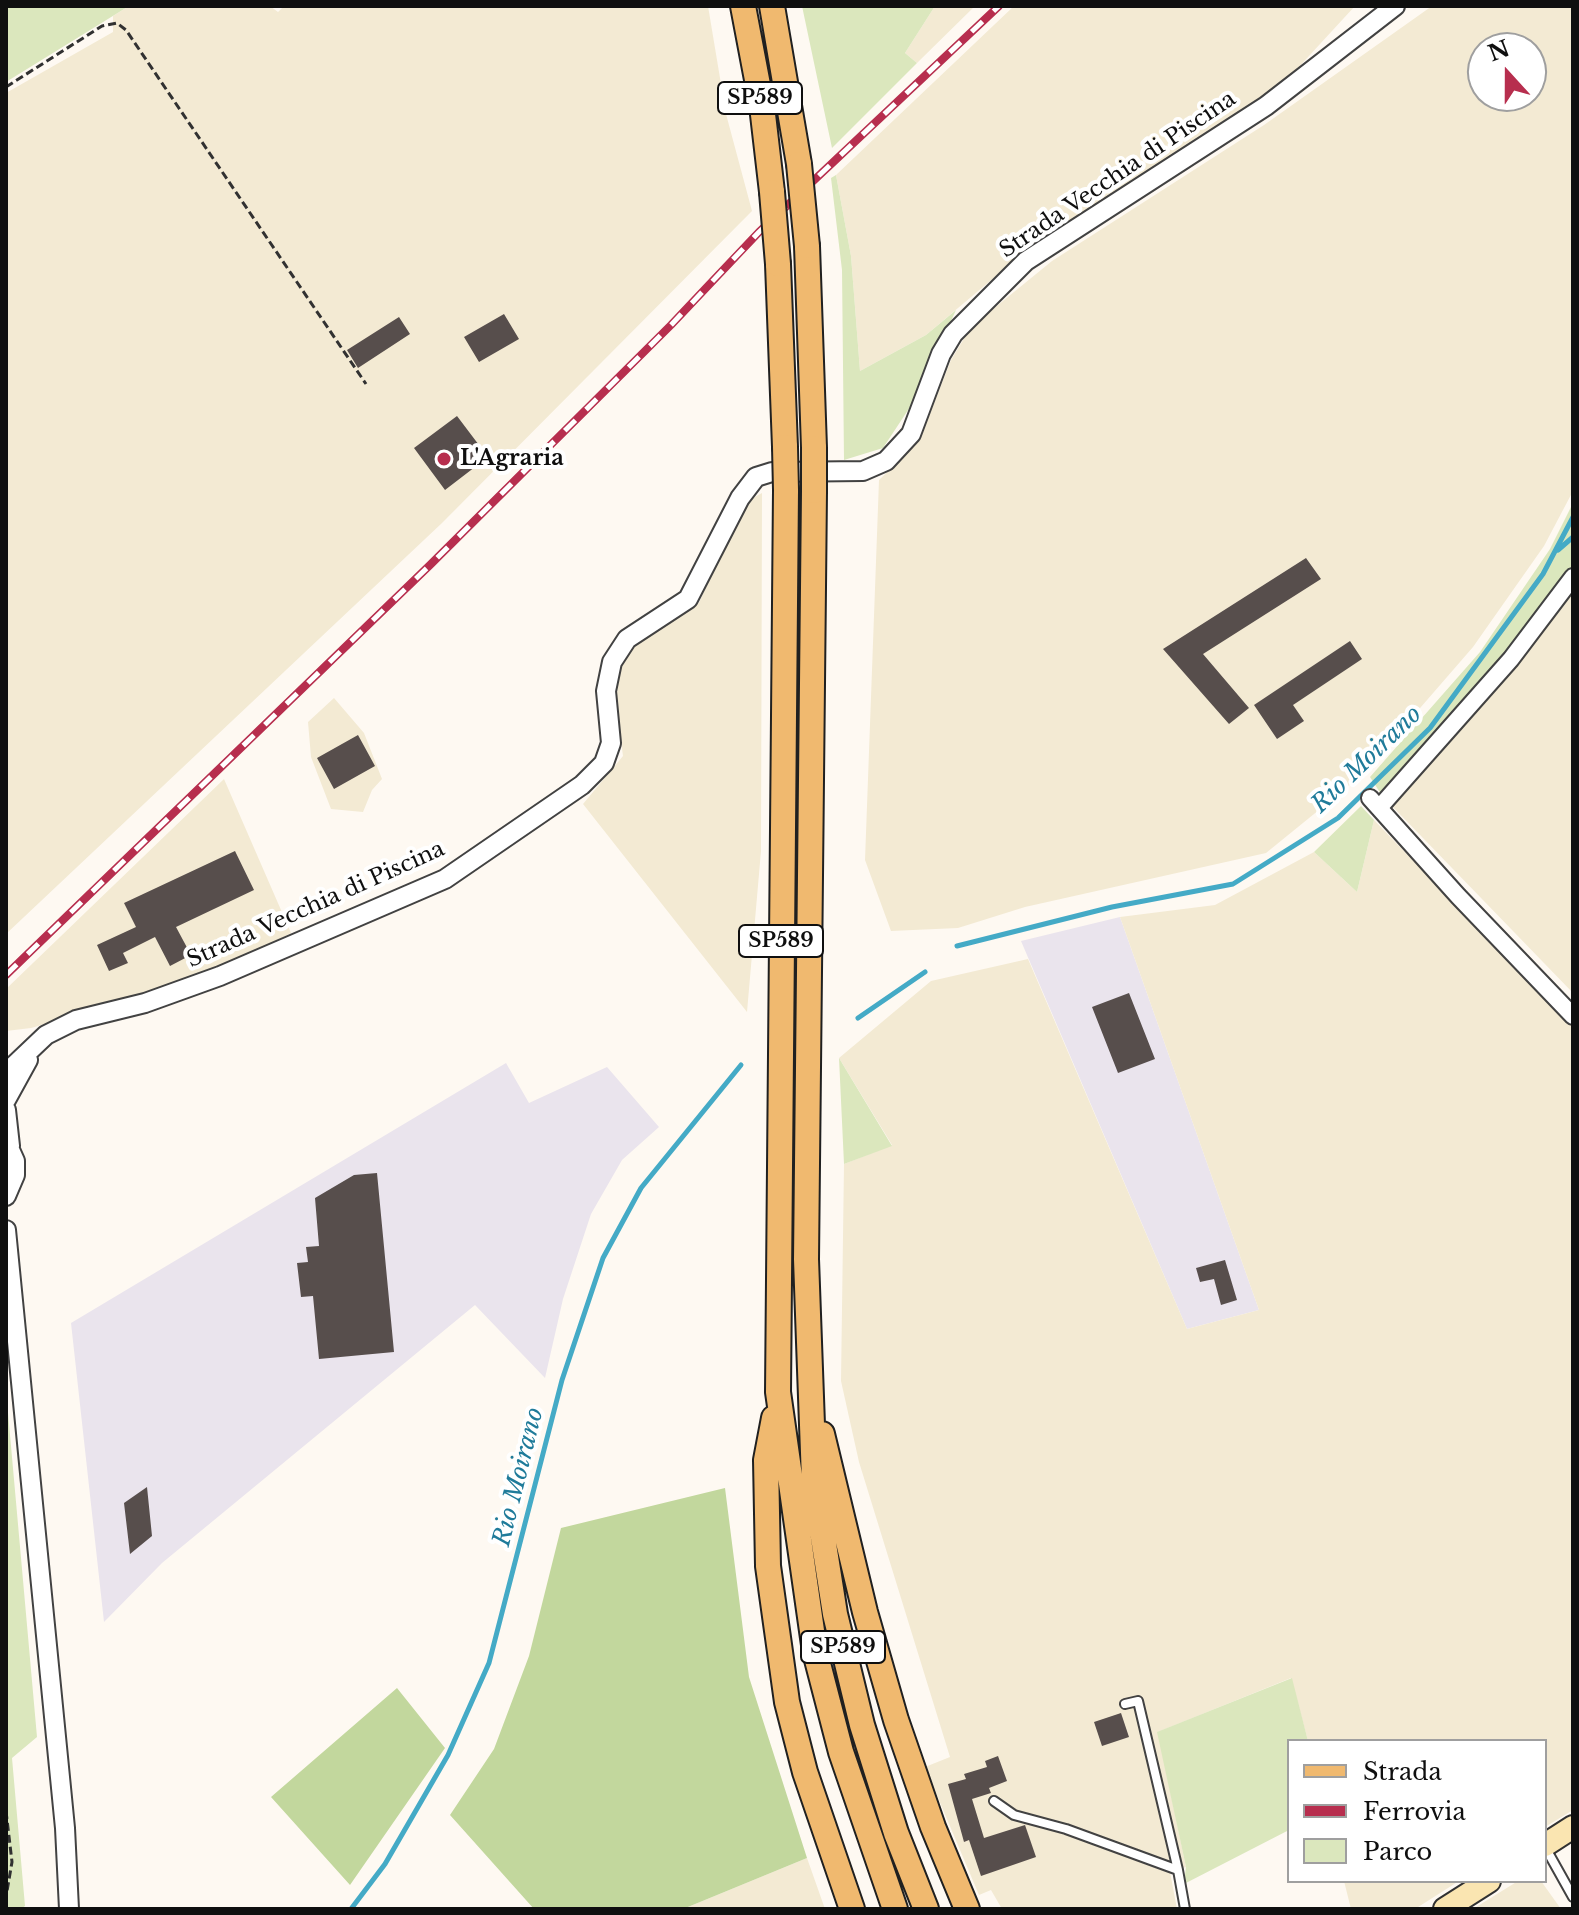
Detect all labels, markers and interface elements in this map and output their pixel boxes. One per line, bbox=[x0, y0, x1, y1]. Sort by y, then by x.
north arrow bbox=[1467, 32, 1547, 112]
text: N bbox=[1484, 35, 1513, 67]
road number: SP589 bbox=[718, 82, 802, 114]
street label: Strada Vecchia di Piscina bbox=[995, 86, 1241, 264]
place label: L'Agraria bbox=[460, 446, 564, 472]
marker: L'Agraria bbox=[435, 450, 453, 468]
water label: Rio Moirano bbox=[1306, 700, 1428, 820]
street label: Strada Vecchia di Piscina bbox=[183, 836, 449, 974]
road number: SP589 bbox=[739, 925, 823, 957]
water label: Rio Moirano bbox=[488, 1405, 550, 1549]
road number: SP589 bbox=[801, 1631, 885, 1663]
legend bbox=[1287, 1739, 1547, 1883]
text: Strada bbox=[1363, 1757, 1442, 1786]
text: Ferrovia bbox=[1363, 1797, 1466, 1826]
text: Parco bbox=[1363, 1837, 1432, 1866]

